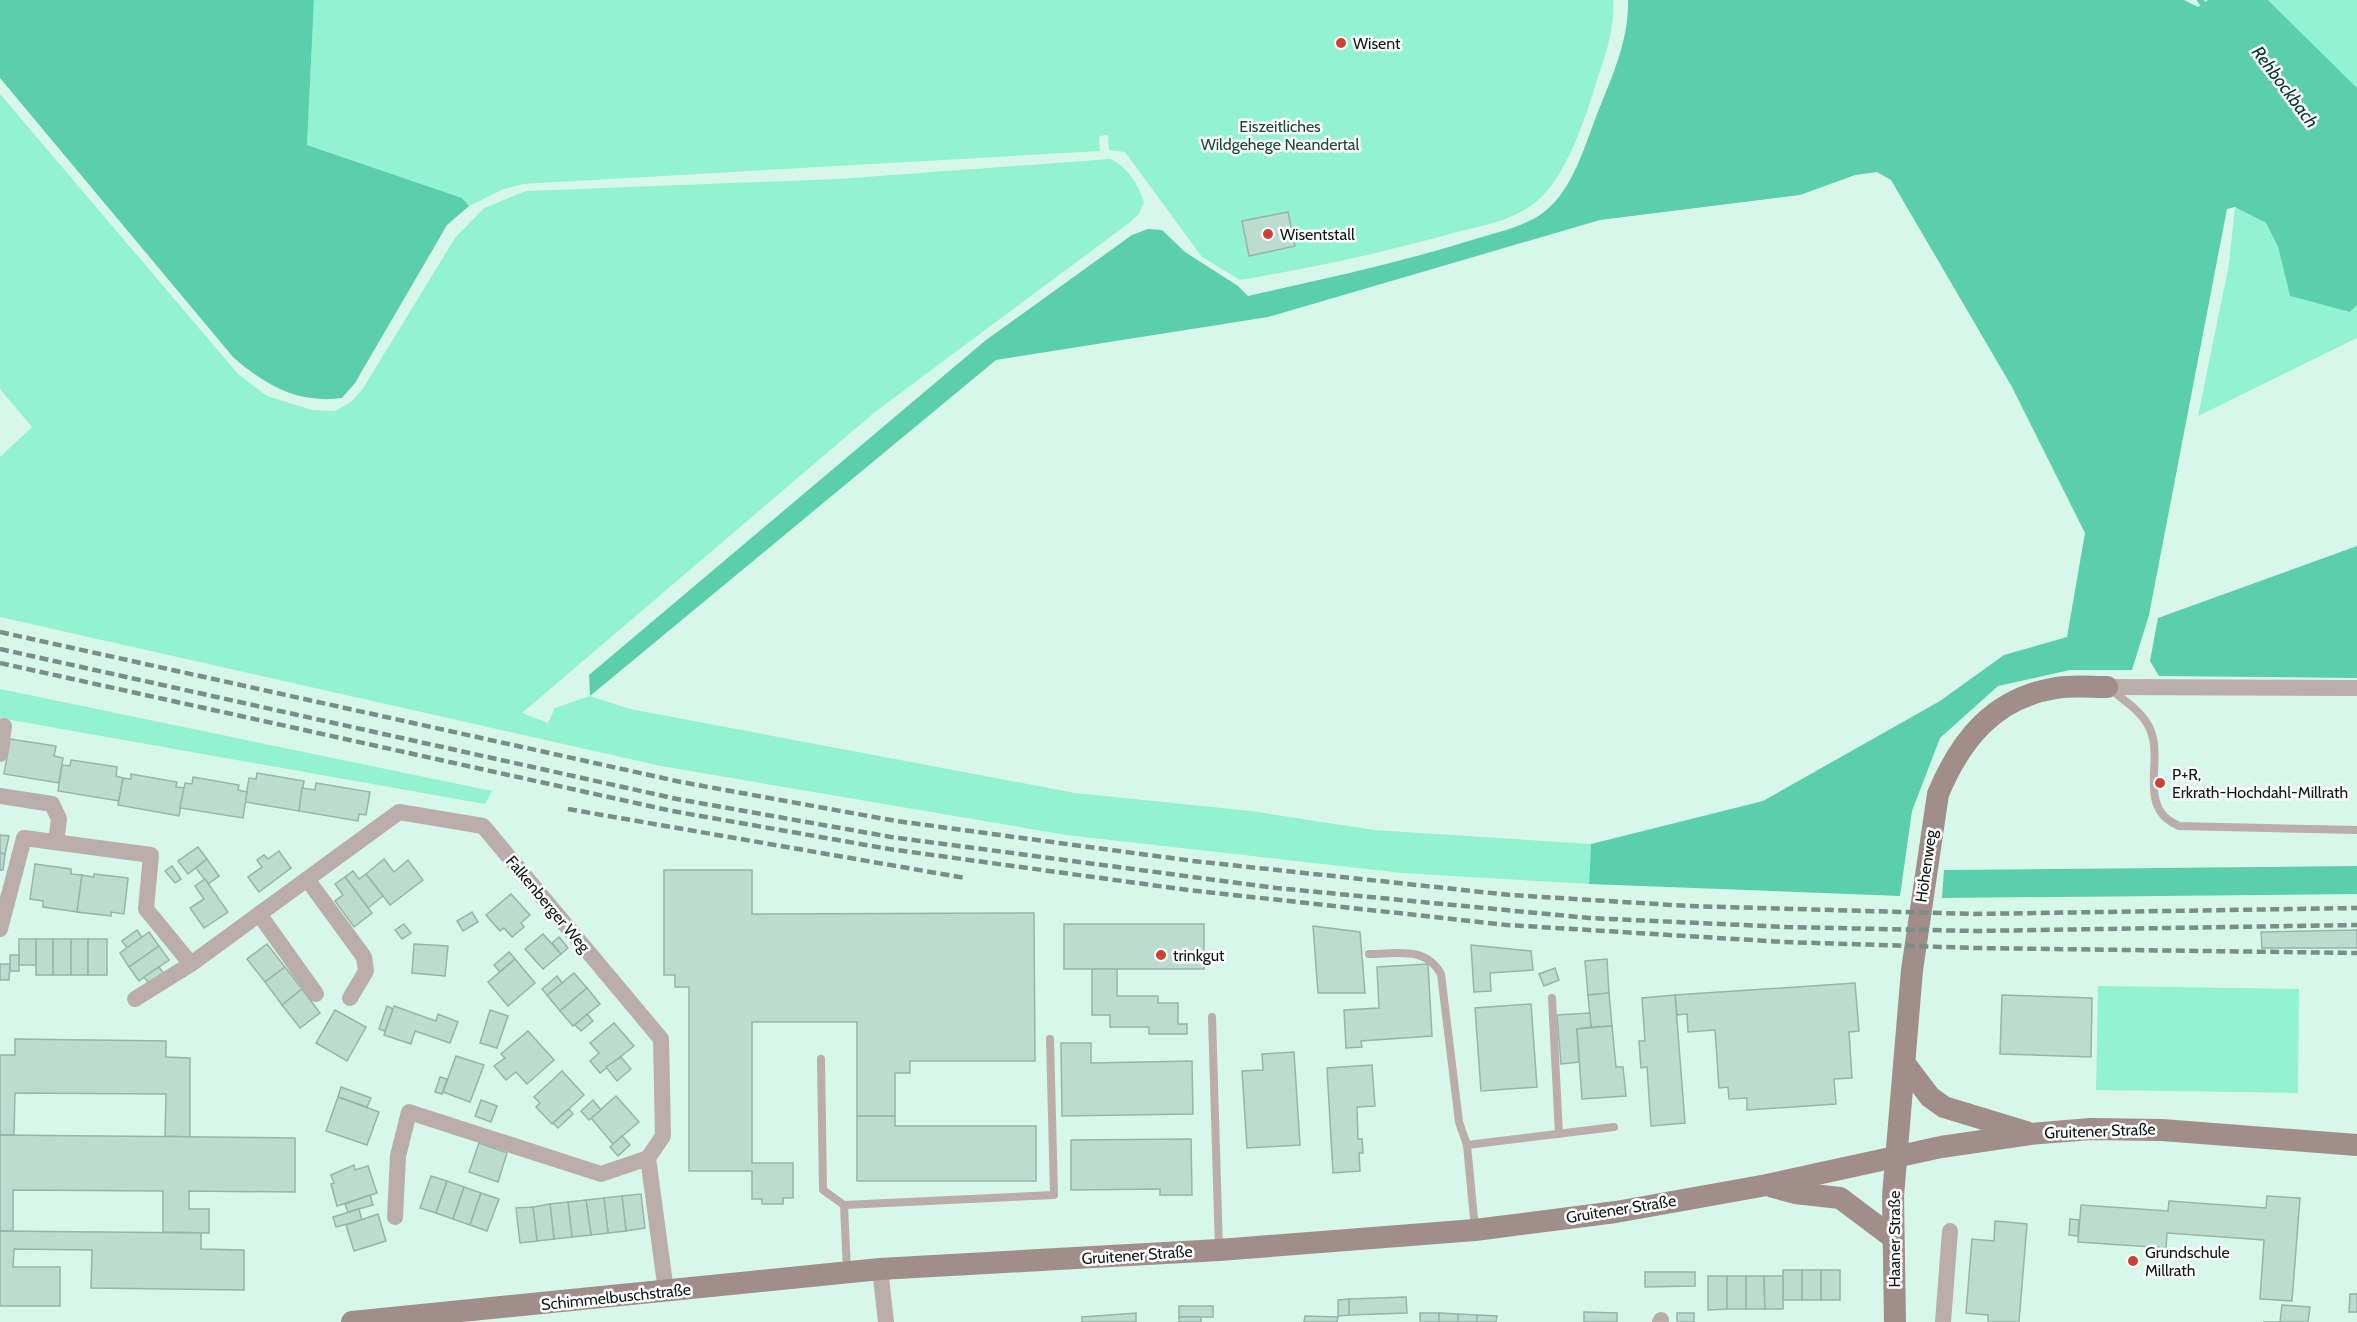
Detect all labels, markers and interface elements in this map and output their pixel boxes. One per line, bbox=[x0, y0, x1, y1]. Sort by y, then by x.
place label: Wisent bbox=[1353, 34, 1401, 53]
marker: Wisent bbox=[1334, 36, 1348, 50]
water label: Rehbockbach bbox=[2247, 42, 2323, 132]
park label: Eiszeitliches Wildgehege Neandertal bbox=[1201, 117, 1360, 154]
place label: Wisentstall bbox=[1280, 225, 1355, 244]
marker: Wisentstall bbox=[1261, 227, 1275, 241]
place label: P+R, Erkrath-Hochdahl-Millrath bbox=[2172, 765, 2348, 802]
marker: P+R, Erkrath-Hochdahl-Millrath bbox=[2153, 776, 2167, 790]
street label: Höhenweg bbox=[1911, 827, 1941, 904]
street label: Falkenberger Weg bbox=[502, 852, 595, 957]
place label: trinkgut bbox=[1173, 946, 1225, 965]
marker: trinkgut bbox=[1154, 948, 1168, 962]
street label: Gruitener Straße bbox=[2044, 1120, 2156, 1142]
street label: Gruitener Straße bbox=[1565, 1191, 1677, 1227]
street label: Haaner Straße bbox=[1885, 1191, 1904, 1287]
street label: Gruitener Straße bbox=[1081, 1242, 1193, 1268]
place label: Grundschule Millrath bbox=[2145, 1243, 2230, 1280]
marker: Grundschule Millrath bbox=[2126, 1254, 2140, 1268]
street label: Schimmelbuschstraße bbox=[540, 1280, 692, 1314]

